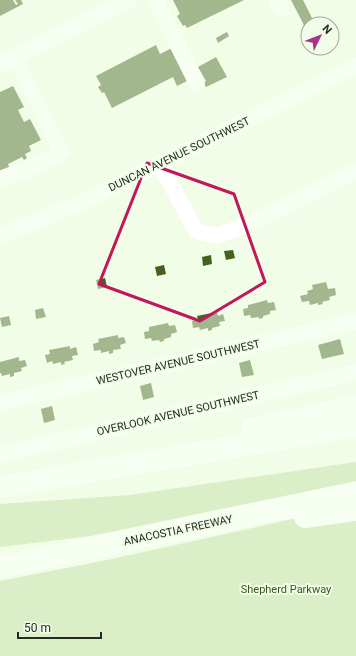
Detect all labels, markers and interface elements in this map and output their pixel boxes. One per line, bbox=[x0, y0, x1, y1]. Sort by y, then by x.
north arrow bbox=[300, 16, 340, 56]
text: N bbox=[320, 22, 335, 37]
street label: DUNCAN AVENUE SOUTHWEST bbox=[106, 114, 252, 194]
street label: WESTOVER AVENUE SOUTHWEST bbox=[95, 337, 262, 388]
street label: OVERLOOK AVENUE SOUTHWEST bbox=[96, 388, 261, 439]
street label: ANACOSTIA FREEWAY bbox=[122, 512, 234, 548]
park label: Shepherd Parkway bbox=[241, 583, 332, 596]
scale bar bbox=[18, 614, 101, 640]
text: 50 m bbox=[24, 621, 51, 635]

